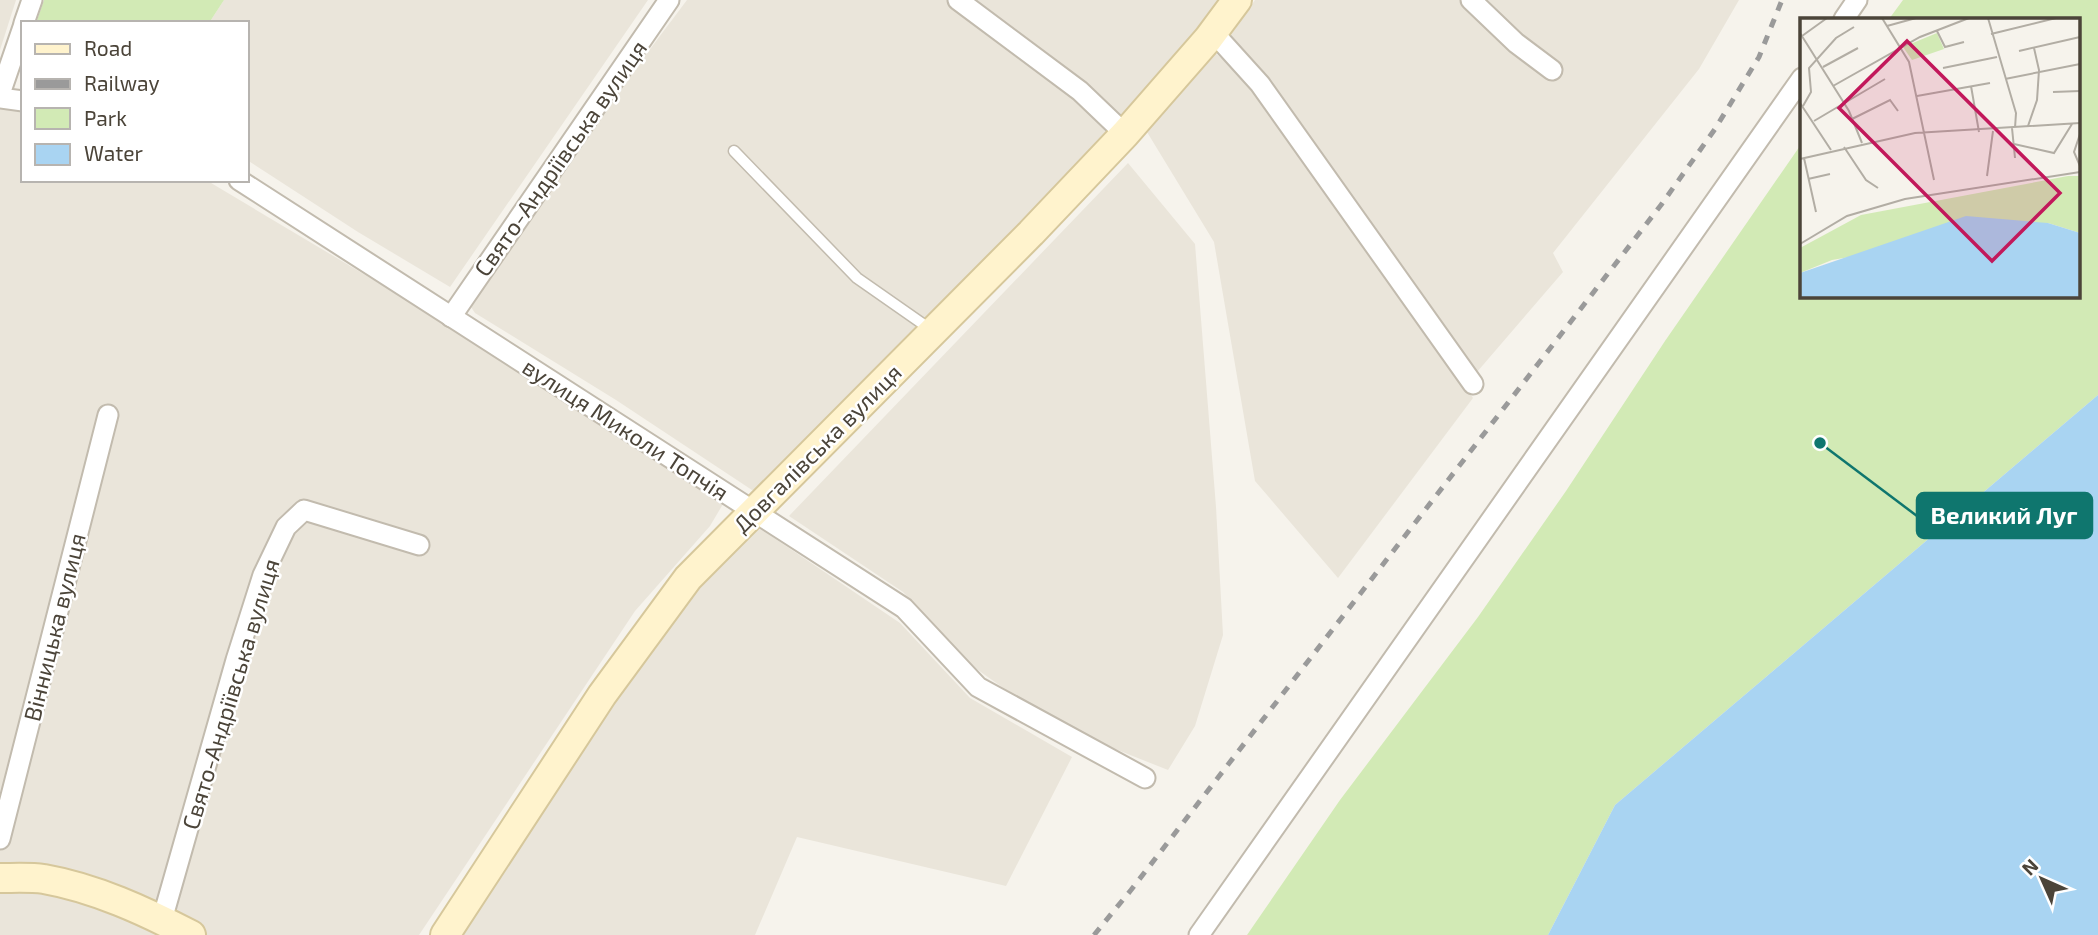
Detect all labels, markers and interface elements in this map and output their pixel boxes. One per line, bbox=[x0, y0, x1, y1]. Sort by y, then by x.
inset map bbox=[1800, 18, 2080, 298]
legend bbox=[21, 21, 248, 182]
text: Road bbox=[84, 35, 132, 60]
street label: Свято-Андріївська вулиця bbox=[468, 35, 653, 282]
text: Railway bbox=[84, 70, 160, 95]
text: Park bbox=[84, 105, 127, 130]
text: Water bbox=[84, 140, 143, 165]
street label: вулиця Миколи Топчія bbox=[517, 352, 734, 507]
street label: Довгалівська вулиця bbox=[727, 358, 908, 539]
callout: Великий Луг bbox=[1917, 493, 2092, 538]
text: Великий Луг bbox=[1931, 500, 2077, 529]
street label: Вінницька вулиця bbox=[17, 530, 92, 724]
street label: Свято-Андріївська вулиця bbox=[175, 555, 286, 833]
north arrow bbox=[2007, 844, 2077, 914]
text: N bbox=[2017, 854, 2043, 880]

